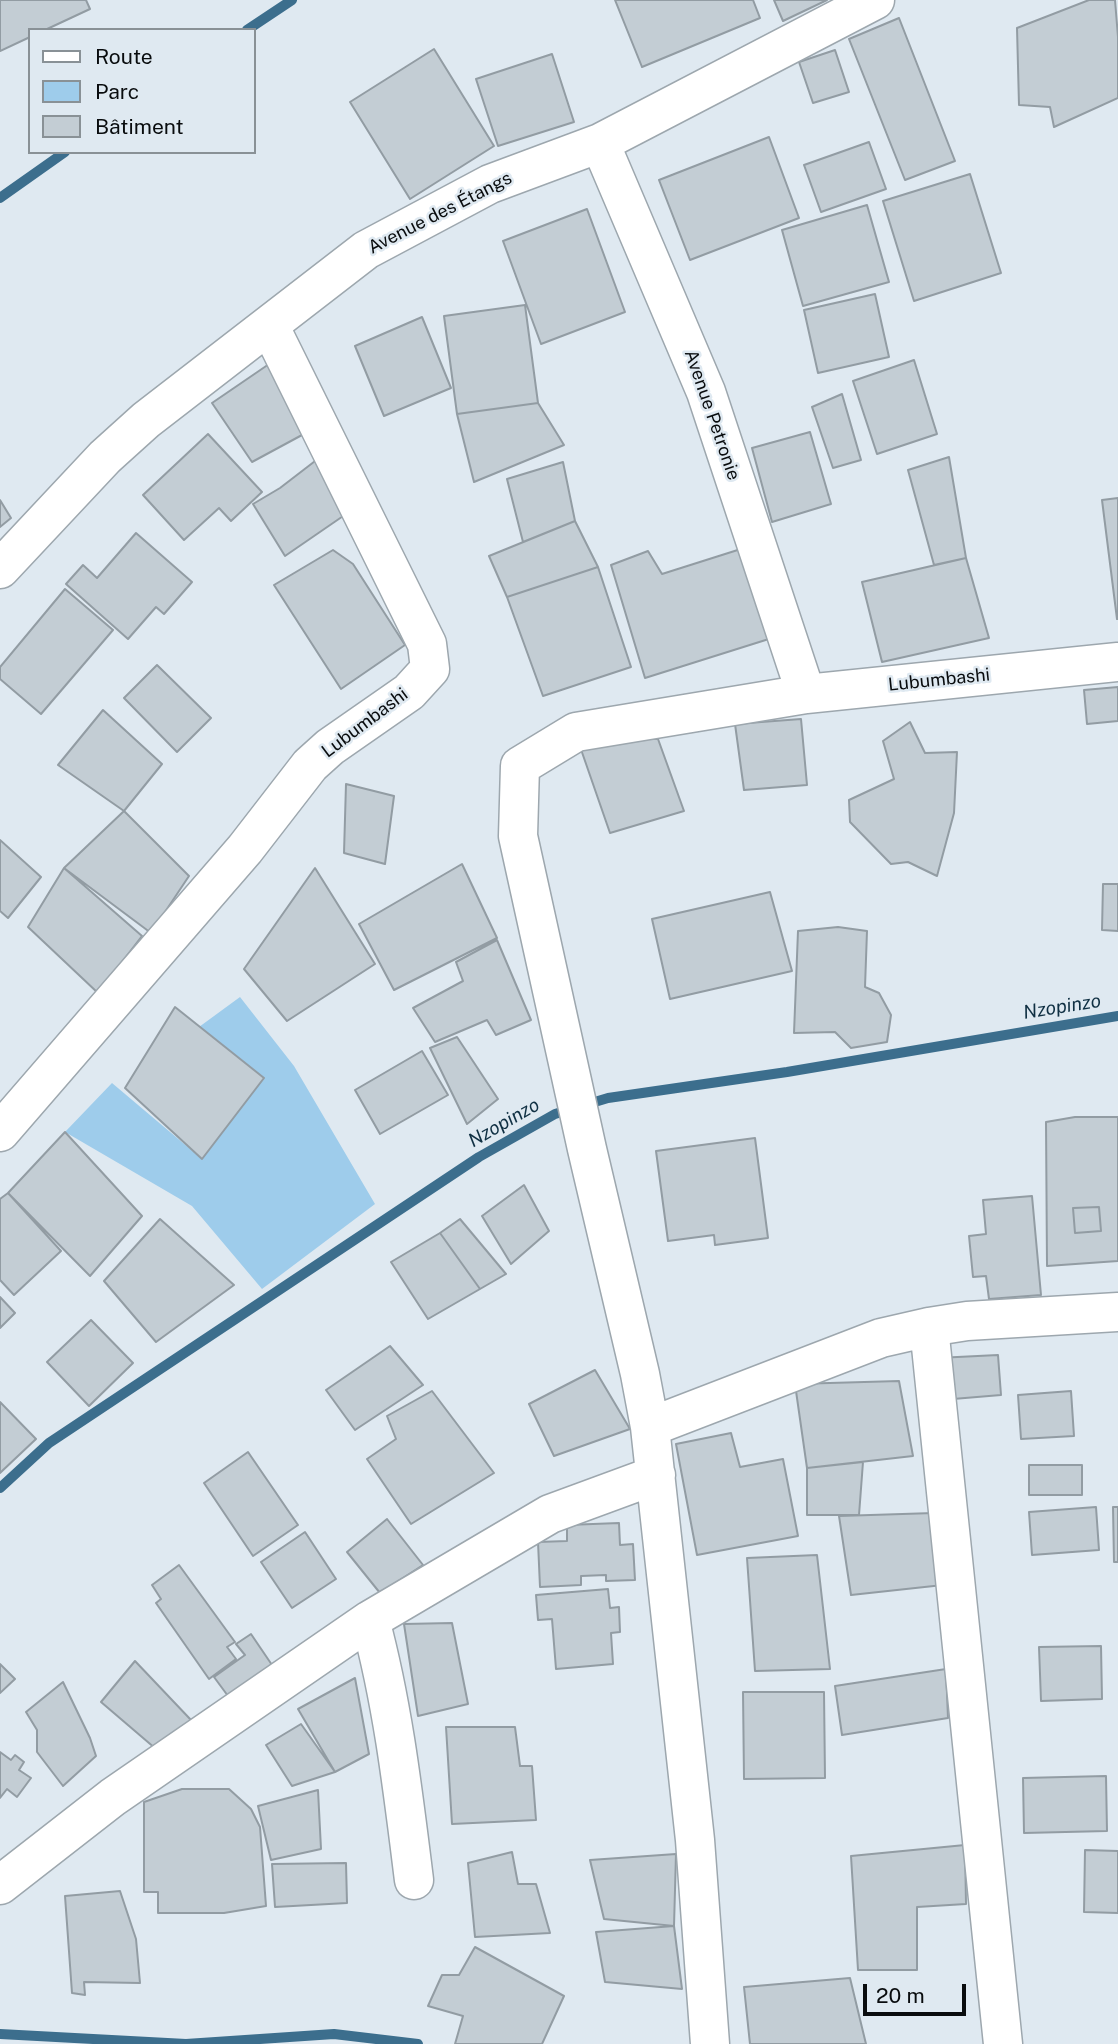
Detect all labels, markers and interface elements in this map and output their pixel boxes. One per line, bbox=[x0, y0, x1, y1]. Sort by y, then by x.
legend bbox=[28, 28, 256, 154]
text: Route bbox=[95, 44, 153, 69]
text: Parc bbox=[95, 79, 139, 104]
text: Bâtiment bbox=[95, 114, 184, 139]
street label: Avenue des Étangs bbox=[364, 167, 516, 259]
street label: Avenue Petronie bbox=[680, 347, 744, 483]
street label: Lubumbashi bbox=[887, 664, 991, 696]
street label: Lubumbashi bbox=[318, 684, 412, 762]
water label: Nzopinzo bbox=[1022, 990, 1102, 1024]
water label: Nzopinzo bbox=[464, 1094, 544, 1152]
scale bar bbox=[866, 1970, 969, 2014]
text: 20 m bbox=[876, 1983, 925, 2008]

